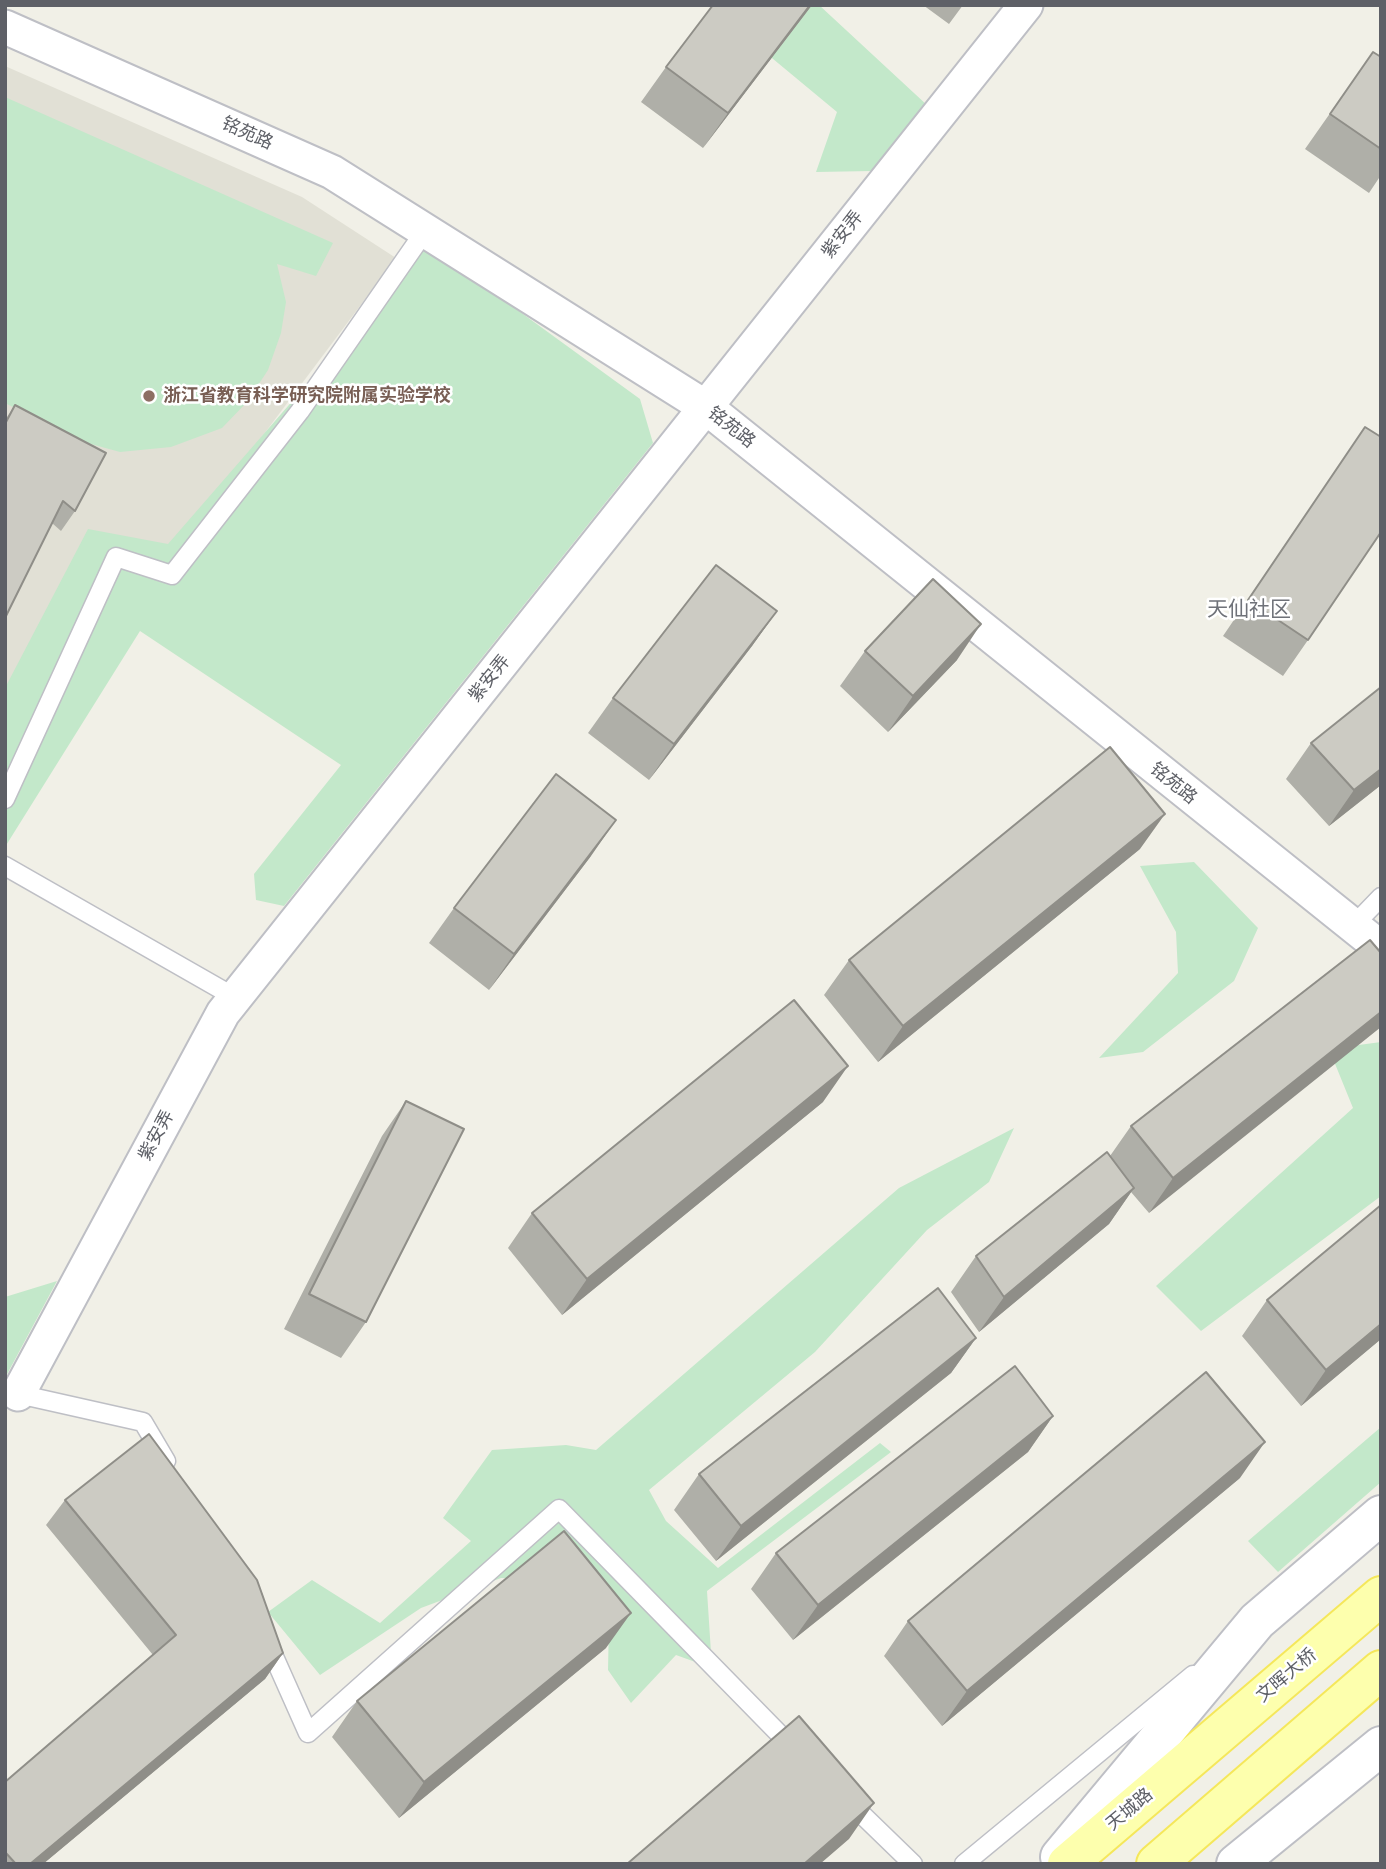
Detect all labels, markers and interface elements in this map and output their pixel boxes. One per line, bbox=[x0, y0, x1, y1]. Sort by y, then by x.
street label: 铭苑路 bbox=[218, 113, 276, 155]
street label: 紫安弄 bbox=[818, 207, 868, 263]
place label: 浙江省教育科学研究院附属实验学校 bbox=[163, 385, 451, 407]
marker: 浙江省教育科学研究院附属实验学校 bbox=[141, 388, 157, 404]
street label: 铭苑路 bbox=[703, 403, 759, 453]
district label: 天仙社区 bbox=[1207, 597, 1291, 623]
street label: 紫安弄 bbox=[465, 651, 515, 707]
street label: 铭苑路 bbox=[1145, 759, 1201, 809]
street label: 紫安弄 bbox=[135, 1107, 179, 1165]
street label: 文晖大桥 bbox=[1252, 1645, 1322, 1707]
street label: 天城路 bbox=[1102, 1784, 1158, 1836]

